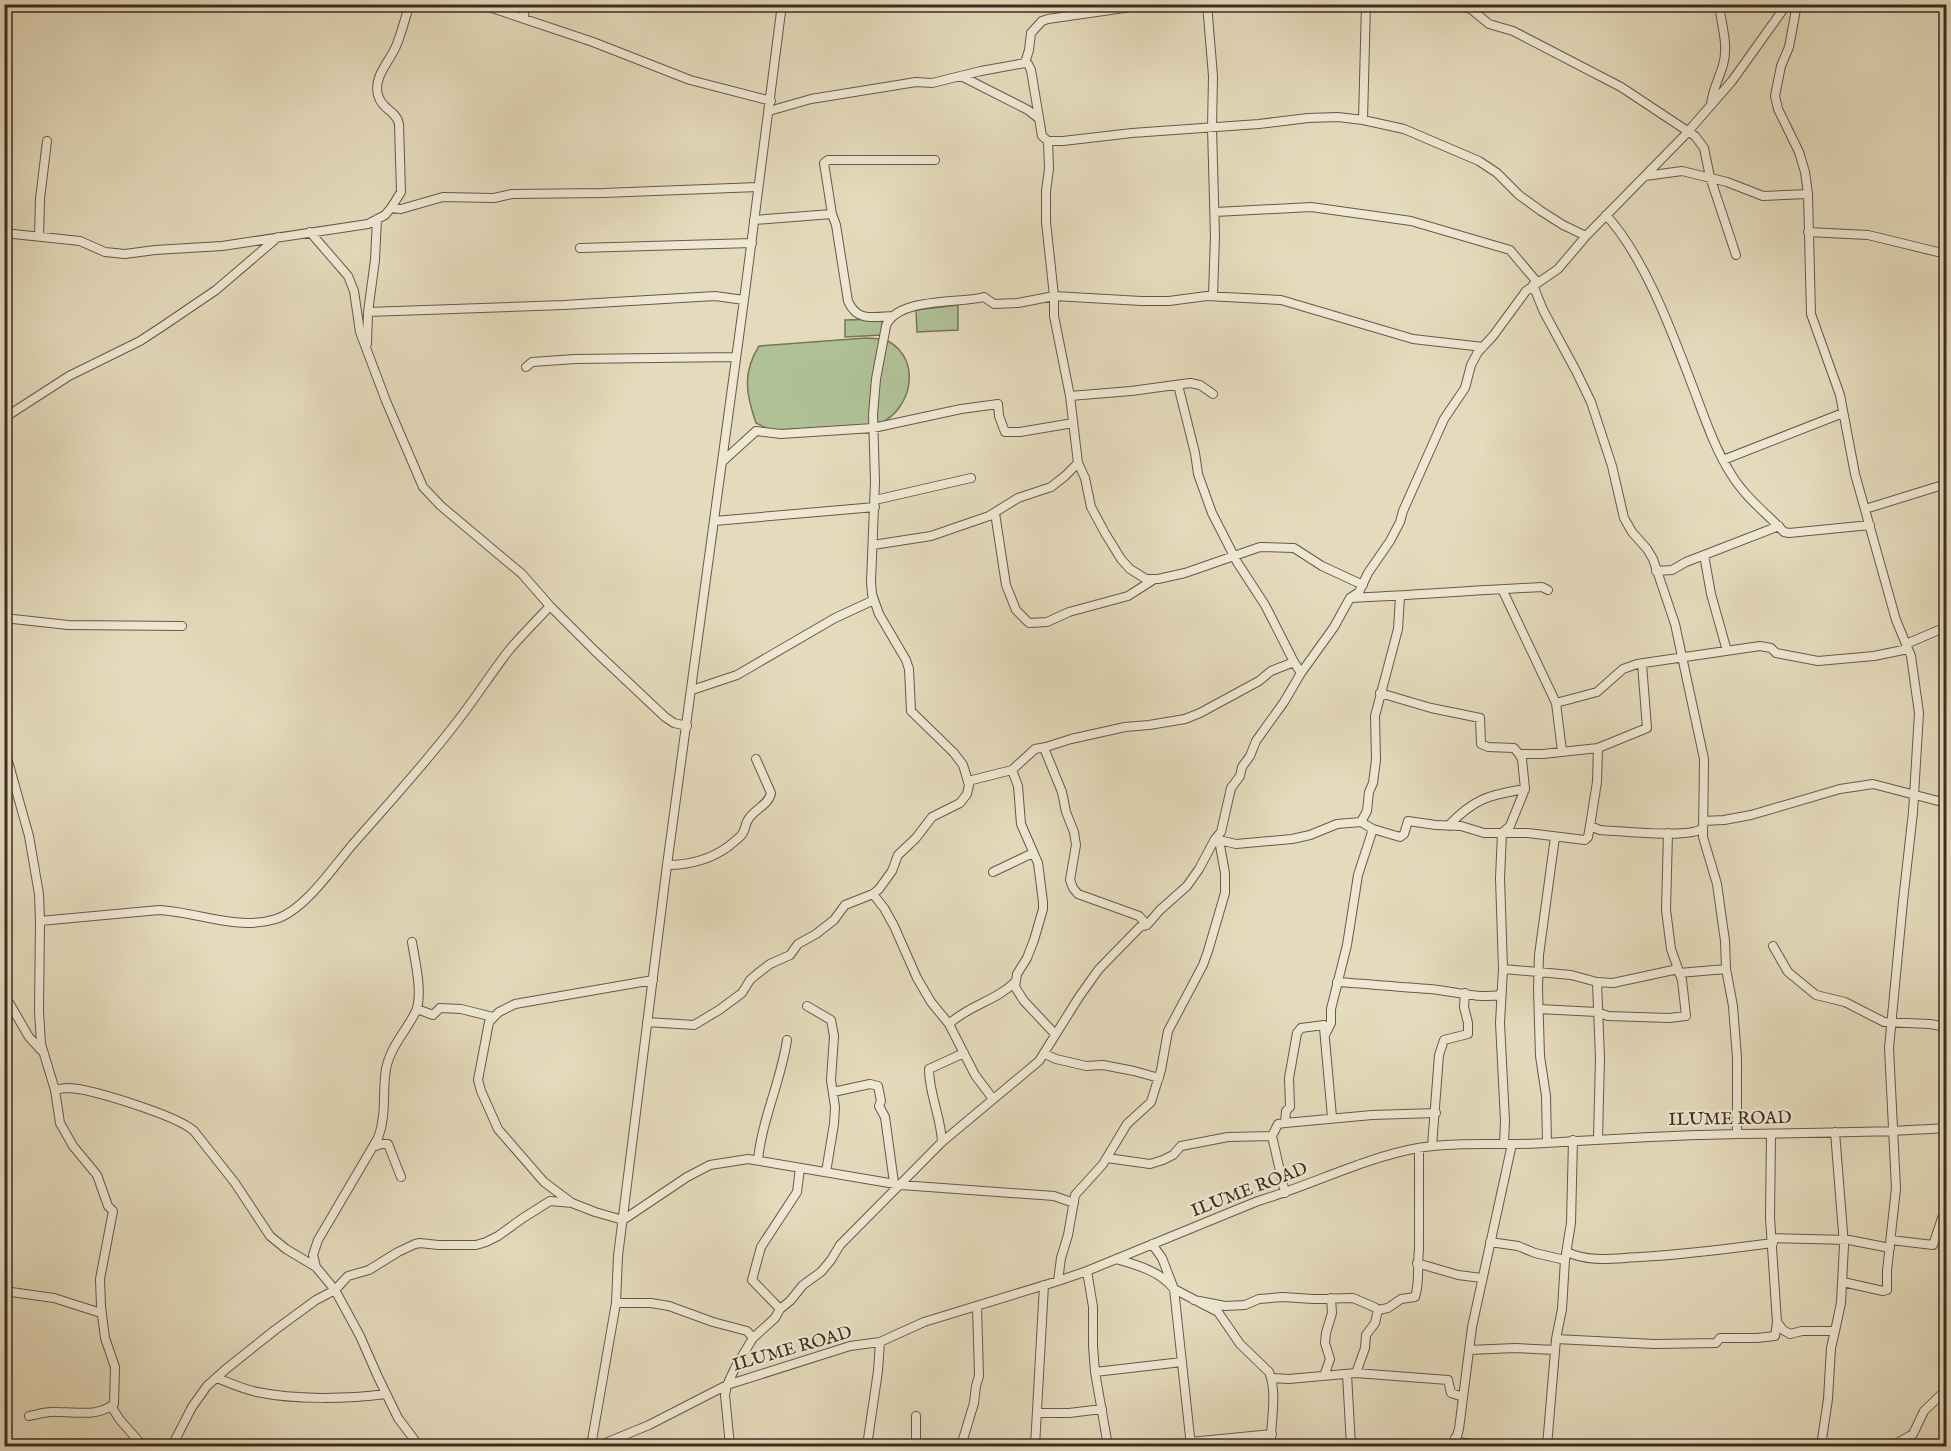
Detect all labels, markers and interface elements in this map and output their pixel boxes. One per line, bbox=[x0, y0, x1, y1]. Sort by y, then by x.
street label: ILUME ROAD bbox=[1668, 1107, 1792, 1132]
street label: ILUME ROAD bbox=[1188, 1158, 1311, 1223]
street label: ILUME ROAD bbox=[730, 1321, 855, 1377]

